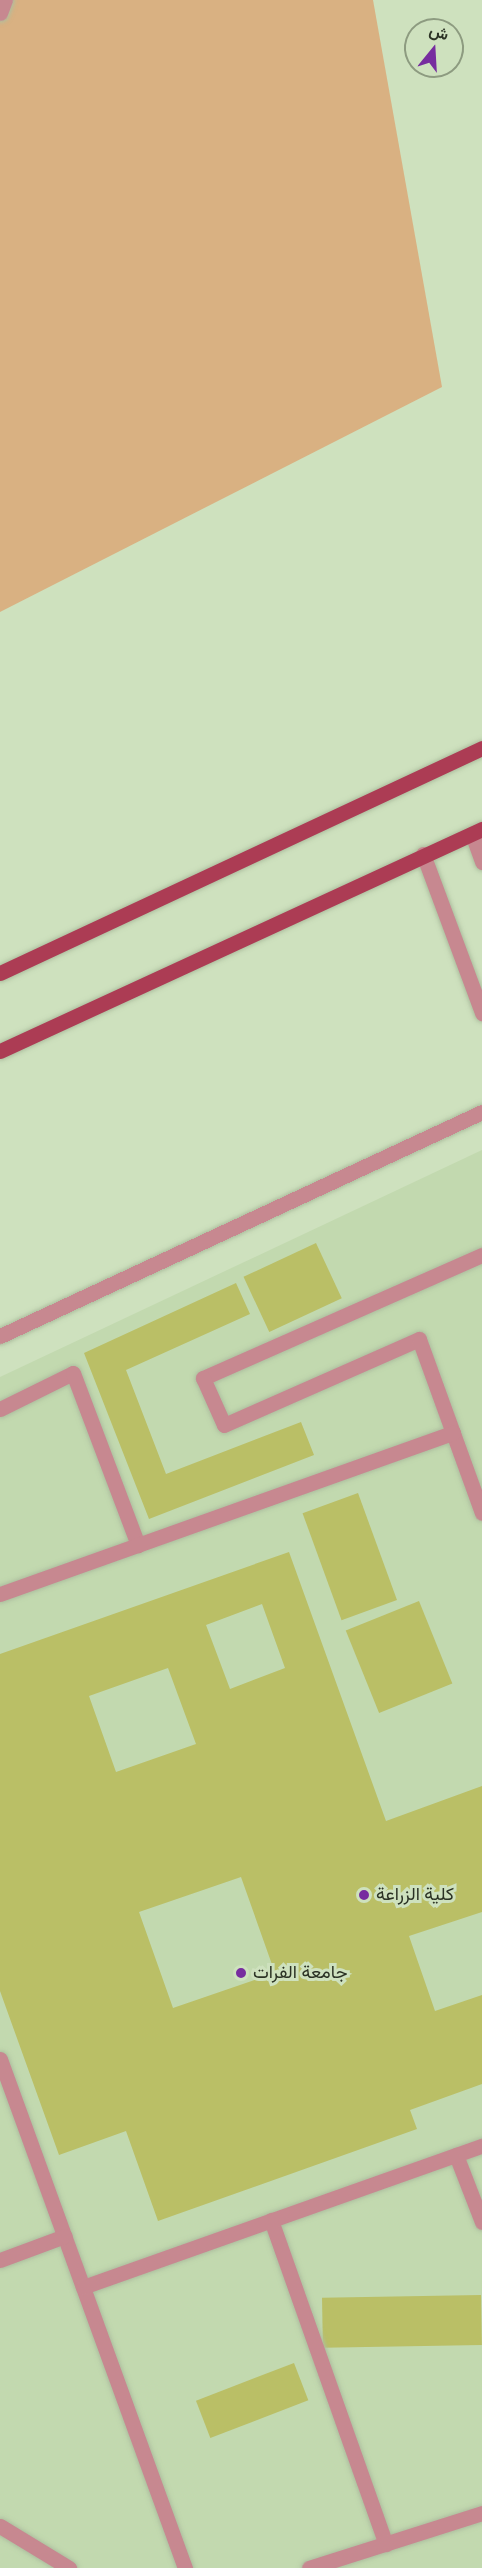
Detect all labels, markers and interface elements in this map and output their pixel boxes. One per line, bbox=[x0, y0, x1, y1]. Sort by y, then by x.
north arrow bbox=[404, 18, 464, 78]
text: ش bbox=[426, 18, 452, 47]
place label: كلية الزراعة bbox=[376, 1884, 454, 1906]
marker: كلية الزراعة bbox=[357, 1888, 371, 1902]
place label: جامعة الفرات bbox=[253, 1962, 347, 1984]
marker: جامعة الفرات bbox=[234, 1966, 248, 1980]

